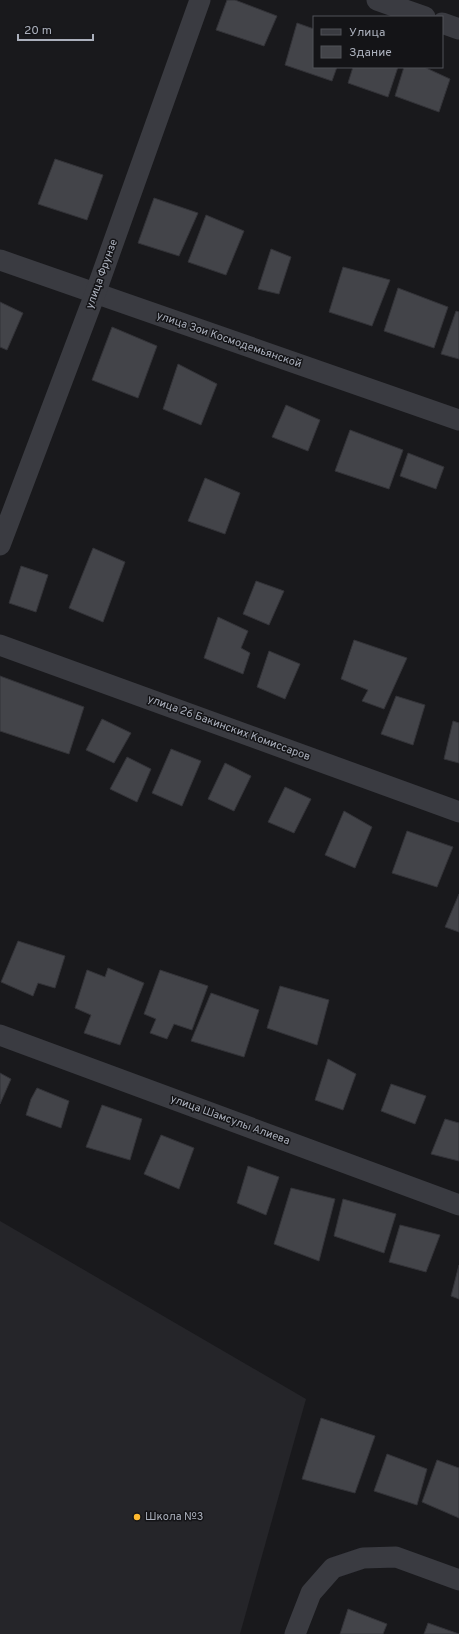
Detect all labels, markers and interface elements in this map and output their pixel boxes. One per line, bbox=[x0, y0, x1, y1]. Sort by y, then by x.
scale bar bbox=[18, 16, 93, 42]
legend bbox=[313, 16, 443, 68]
text: 20 m bbox=[24, 23, 52, 39]
text: Улица bbox=[349, 25, 385, 41]
text: Здание bbox=[349, 45, 392, 61]
street label: улица Фрунзе bbox=[83, 237, 121, 311]
street label: улица Зои Космодемьянской bbox=[155, 309, 303, 371]
street label: улица 26 Бакинских Комиссаров bbox=[146, 692, 312, 764]
street label: улица Шамсулы Алиева bbox=[168, 1092, 292, 1148]
place label: Школа №3 bbox=[145, 1510, 203, 1524]
marker: Школа №3 bbox=[132, 1512, 142, 1522]

